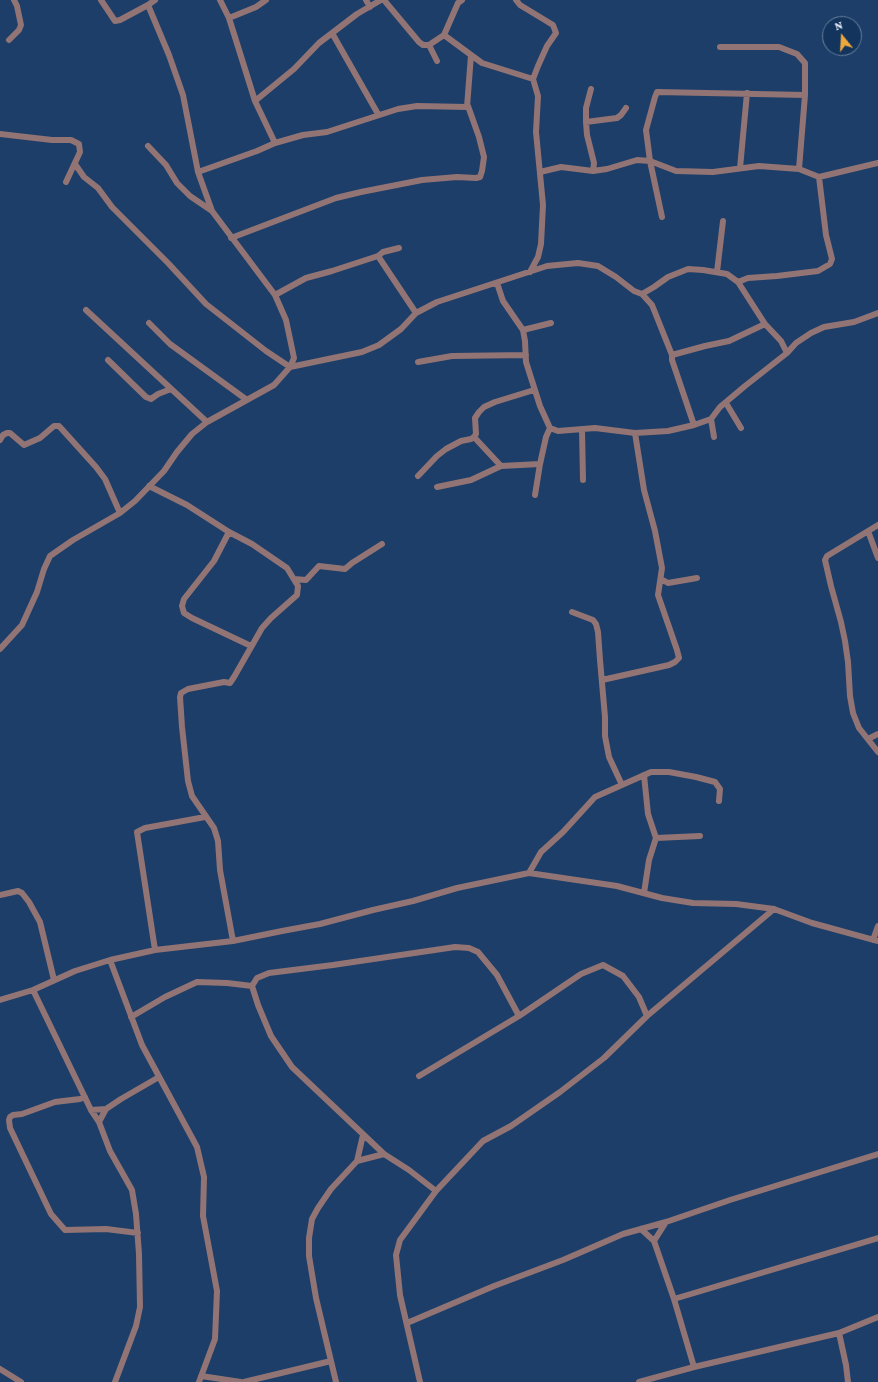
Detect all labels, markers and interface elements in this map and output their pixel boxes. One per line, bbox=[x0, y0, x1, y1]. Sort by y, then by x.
north arrow bbox=[822, 16, 862, 56]
text: N bbox=[833, 19, 844, 32]

